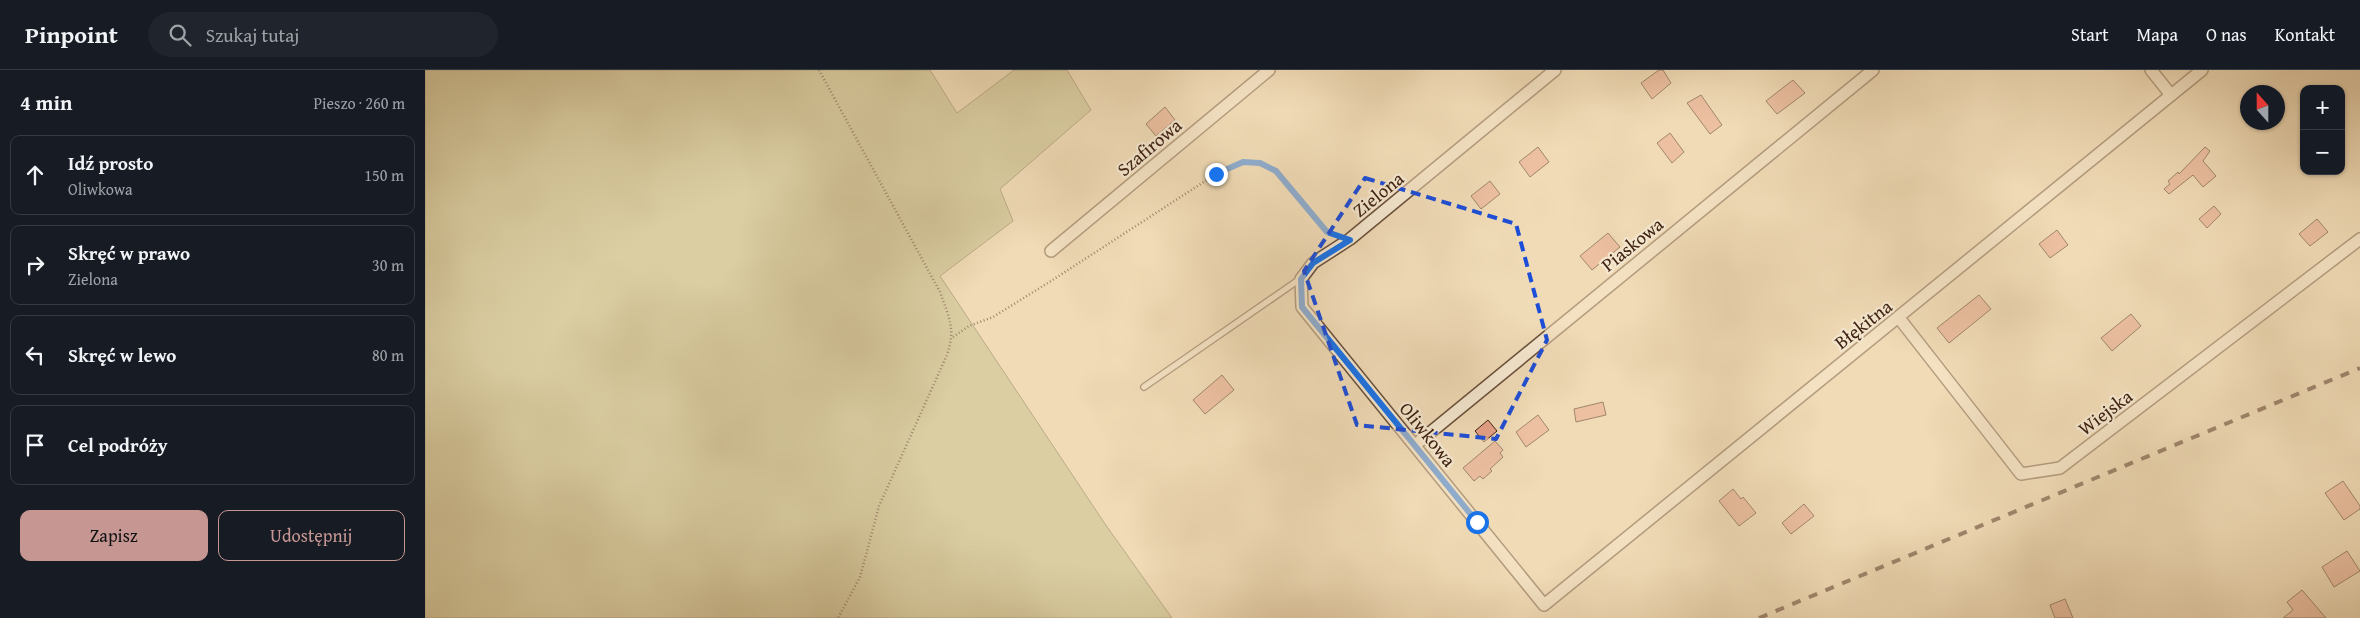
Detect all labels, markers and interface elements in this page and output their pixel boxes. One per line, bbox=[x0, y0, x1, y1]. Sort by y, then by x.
search box bbox=[148, 12, 498, 57]
text: Pinpoint bbox=[25, 17, 118, 52]
icon: search bbox=[166, 21, 194, 49]
text: Szukaj tutaj bbox=[206, 21, 299, 49]
text: Start bbox=[2071, 21, 2109, 48]
text: Mapa bbox=[2137, 21, 2178, 48]
text: O nas bbox=[2206, 21, 2247, 48]
text: Kontakt bbox=[2275, 21, 2335, 48]
north arrow bbox=[2240, 85, 2285, 130]
map controls bbox=[2300, 85, 2345, 175]
button: + bbox=[2300, 85, 2345, 130]
text: 4 min bbox=[20, 87, 72, 118]
text: Pieszo · 260 m bbox=[313, 91, 405, 115]
street label: Szafirowa bbox=[1110, 111, 1188, 183]
button: − bbox=[2300, 130, 2345, 175]
text: Idź prosto bbox=[68, 149, 153, 177]
icon: ahead bbox=[21, 161, 49, 189]
text: 150 m bbox=[364, 163, 404, 187]
route end bbox=[1205, 163, 1228, 186]
street label: Zielona bbox=[1346, 165, 1410, 223]
text: Oliwkowa bbox=[68, 177, 132, 201]
street label: Piaskowa bbox=[1595, 210, 1669, 278]
text: Skręć w prawo bbox=[68, 239, 190, 267]
icon: right bbox=[21, 251, 49, 279]
text: 30 m bbox=[372, 253, 404, 277]
text: Zielona bbox=[68, 267, 118, 291]
street label: Błękitna bbox=[1828, 292, 1898, 356]
icon: left bbox=[21, 341, 49, 369]
text: Skręć w lewo bbox=[68, 341, 176, 369]
text: 80 m bbox=[372, 343, 404, 367]
street label: Wiejska bbox=[2072, 382, 2138, 442]
street label: Oliwkowa bbox=[1393, 395, 1463, 473]
icon: arrive bbox=[21, 431, 49, 459]
text: Cel podróży bbox=[68, 431, 168, 459]
button: Zapisz bbox=[20, 510, 208, 561]
button: Udostępnij bbox=[218, 510, 405, 561]
route start bbox=[1466, 511, 1489, 534]

